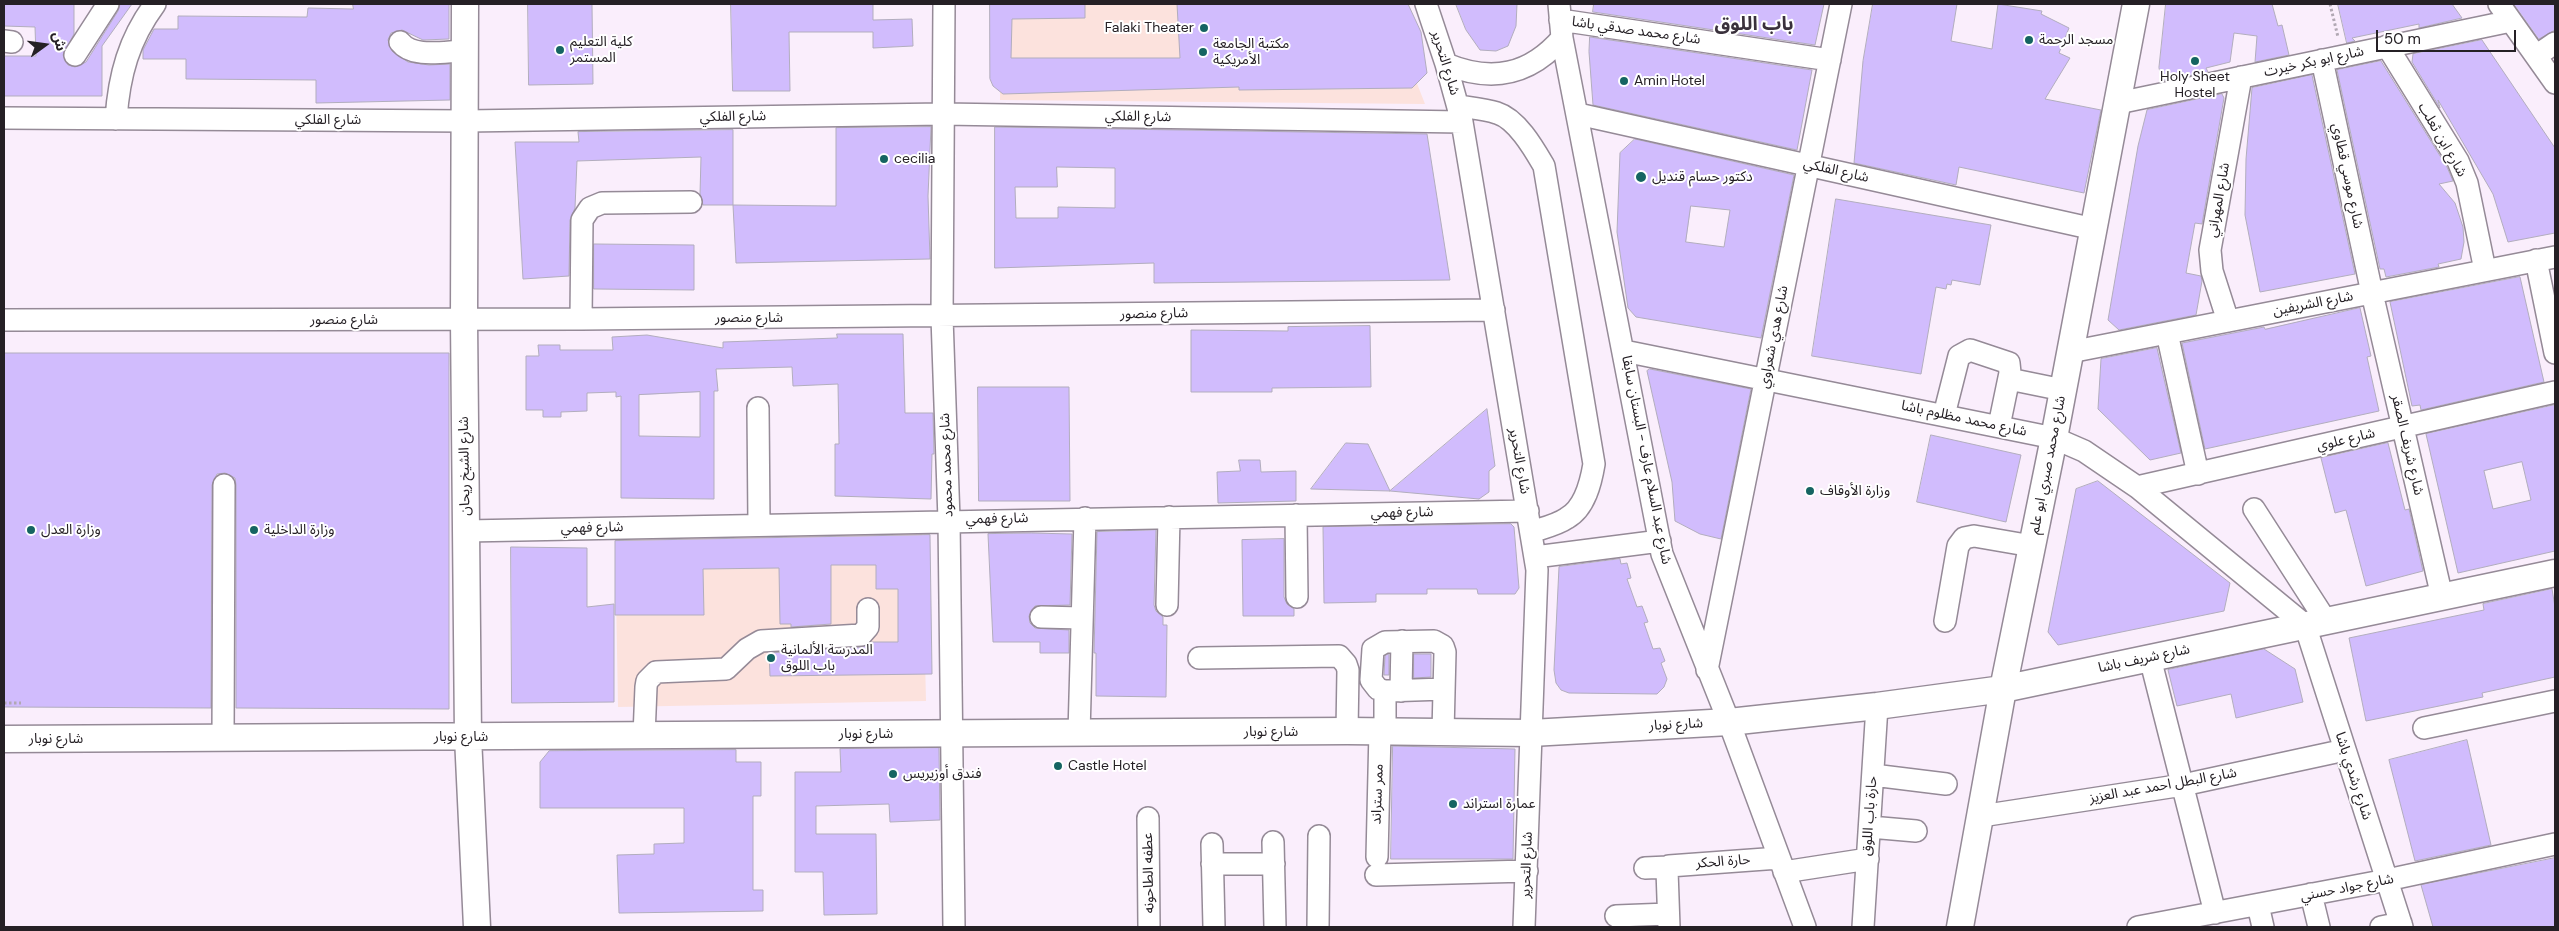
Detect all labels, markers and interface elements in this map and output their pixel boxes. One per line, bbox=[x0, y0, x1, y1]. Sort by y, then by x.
street label: شارع محمد صدقي باشا bbox=[1571, 14, 1701, 48]
district label: باب اللوق bbox=[1714, 14, 1794, 36]
north arrow bbox=[20, 20, 70, 70]
place label: Falaki Theater bbox=[1105, 20, 1194, 36]
scale bar bbox=[2379, 20, 2519, 52]
marker: Falaki Theater bbox=[1198, 22, 1210, 34]
street label: شارع التحرير bbox=[1427, 29, 1463, 97]
text: 50 m bbox=[2384, 29, 2421, 49]
text: ش bbox=[49, 30, 71, 53]
place label: مسجد الرحمة bbox=[2039, 32, 2113, 48]
place label: كلية التعليم المستمر bbox=[570, 34, 632, 66]
marker: مسجد الرحمة bbox=[2023, 34, 2035, 46]
place label: مكتبة الجامعة الأمريكية bbox=[1213, 36, 1289, 68]
street label: شارع ابو بكر خيرت bbox=[2263, 43, 2365, 81]
marker: كلية التعليم المستمر bbox=[554, 44, 566, 56]
marker: مكتبة الجامعة الأمريكية bbox=[1197, 46, 1209, 58]
marker: Holy Sheet Hostel bbox=[2189, 55, 2201, 67]
place label: Holy Sheet Hostel bbox=[2160, 69, 2230, 102]
place label: Amin Hotel bbox=[1634, 73, 1705, 89]
marker: Amin Hotel bbox=[1618, 75, 1630, 87]
street label: شارع ابن ثعلب bbox=[2414, 100, 2470, 180]
street label: شارع الفلكي bbox=[700, 108, 766, 126]
street label: شارع الفلكي bbox=[1105, 108, 1171, 126]
street label: شارع الفلكي bbox=[295, 112, 361, 128]
street label: شارع موسي قطاوي bbox=[2328, 122, 2366, 230]
place label: cecilia bbox=[894, 151, 935, 167]
marker: cecilia bbox=[878, 153, 890, 165]
street label: شارع الفلكي bbox=[1802, 155, 1870, 187]
street label: شارع المهراني bbox=[2204, 161, 2234, 239]
place label: دكتور حسام قنديل bbox=[1652, 169, 1753, 185]
marker: دكتور حسام قنديل bbox=[1634, 170, 1648, 184]
street label: شارع هدي شعراوي bbox=[1756, 284, 1792, 390]
street label: شارع الشريفين bbox=[2271, 288, 2355, 320]
street label: شارع منصور bbox=[1120, 305, 1188, 323]
street label: شارع منصور bbox=[715, 310, 783, 326]
street label: شارع منصور bbox=[310, 312, 378, 328]
street label: شارع عبد السلام عارف - البستان سابقا bbox=[1617, 354, 1675, 566]
street label: شارع شريف الصقر bbox=[2387, 393, 2427, 497]
street label: شارع محمد صبري ابو علم bbox=[2026, 394, 2070, 536]
street label: شارع محمد مظلوم باشا bbox=[1900, 397, 2028, 441]
street label: شارع محمد محمود bbox=[937, 413, 957, 517]
street label: شارع الشيخ ريحان bbox=[456, 416, 474, 516]
street label: شارع علوي bbox=[2315, 425, 2377, 455]
street label: شارع التحرير bbox=[1505, 427, 1533, 495]
place label: وزارة الأوقاف bbox=[1820, 483, 1890, 499]
marker: وزارة الأوقاف bbox=[1804, 485, 1816, 497]
street label: شارع فهمي bbox=[1370, 504, 1434, 522]
street label: شارع فهمي bbox=[965, 510, 1029, 528]
street label: شارع فهمي bbox=[560, 519, 624, 537]
place label: وزارة العدل bbox=[41, 522, 101, 538]
place label: وزارة الداخلية bbox=[264, 522, 335, 538]
marker: وزارة العدل bbox=[25, 524, 37, 536]
marker: وزارة الداخلية bbox=[248, 524, 260, 536]
street label: شارع شريف باشا bbox=[2097, 641, 2191, 677]
place label: المدرسة الألمانية باب اللوق bbox=[781, 642, 873, 674]
marker: المدرسة الألمانية باب اللوق bbox=[765, 652, 777, 664]
street label: شارع نوبار bbox=[1648, 715, 1704, 735]
street label: شارع نوبار bbox=[1244, 724, 1298, 740]
street label: شارع نوبار bbox=[839, 726, 893, 742]
street label: شارع نوبار bbox=[434, 729, 488, 745]
street label: شارع رشدي باشا bbox=[2331, 730, 2375, 822]
street label: شارع نوبار bbox=[29, 731, 83, 747]
place label: Castle Hotel bbox=[1068, 758, 1147, 774]
marker: Castle Hotel bbox=[1052, 760, 1064, 772]
street label: ممر ستراند bbox=[1369, 763, 1387, 825]
street label: شارع البطل احمد عبد العزيز bbox=[2088, 765, 2238, 807]
place label: فندق أوزيريس bbox=[903, 766, 982, 782]
marker: فندق أوزيريس bbox=[887, 768, 899, 780]
street label: حارة باب اللوق bbox=[1859, 775, 1881, 857]
place label: عمارة استراند bbox=[1463, 796, 1535, 812]
marker: عمارة استراند bbox=[1447, 798, 1459, 810]
street label: شارع التحرير bbox=[1517, 831, 1537, 899]
street label: عطفه الطاحونه bbox=[1140, 832, 1158, 914]
street label: حارة الحكر bbox=[1695, 852, 1751, 872]
street label: شارع جواد حسني bbox=[2299, 871, 2395, 905]

